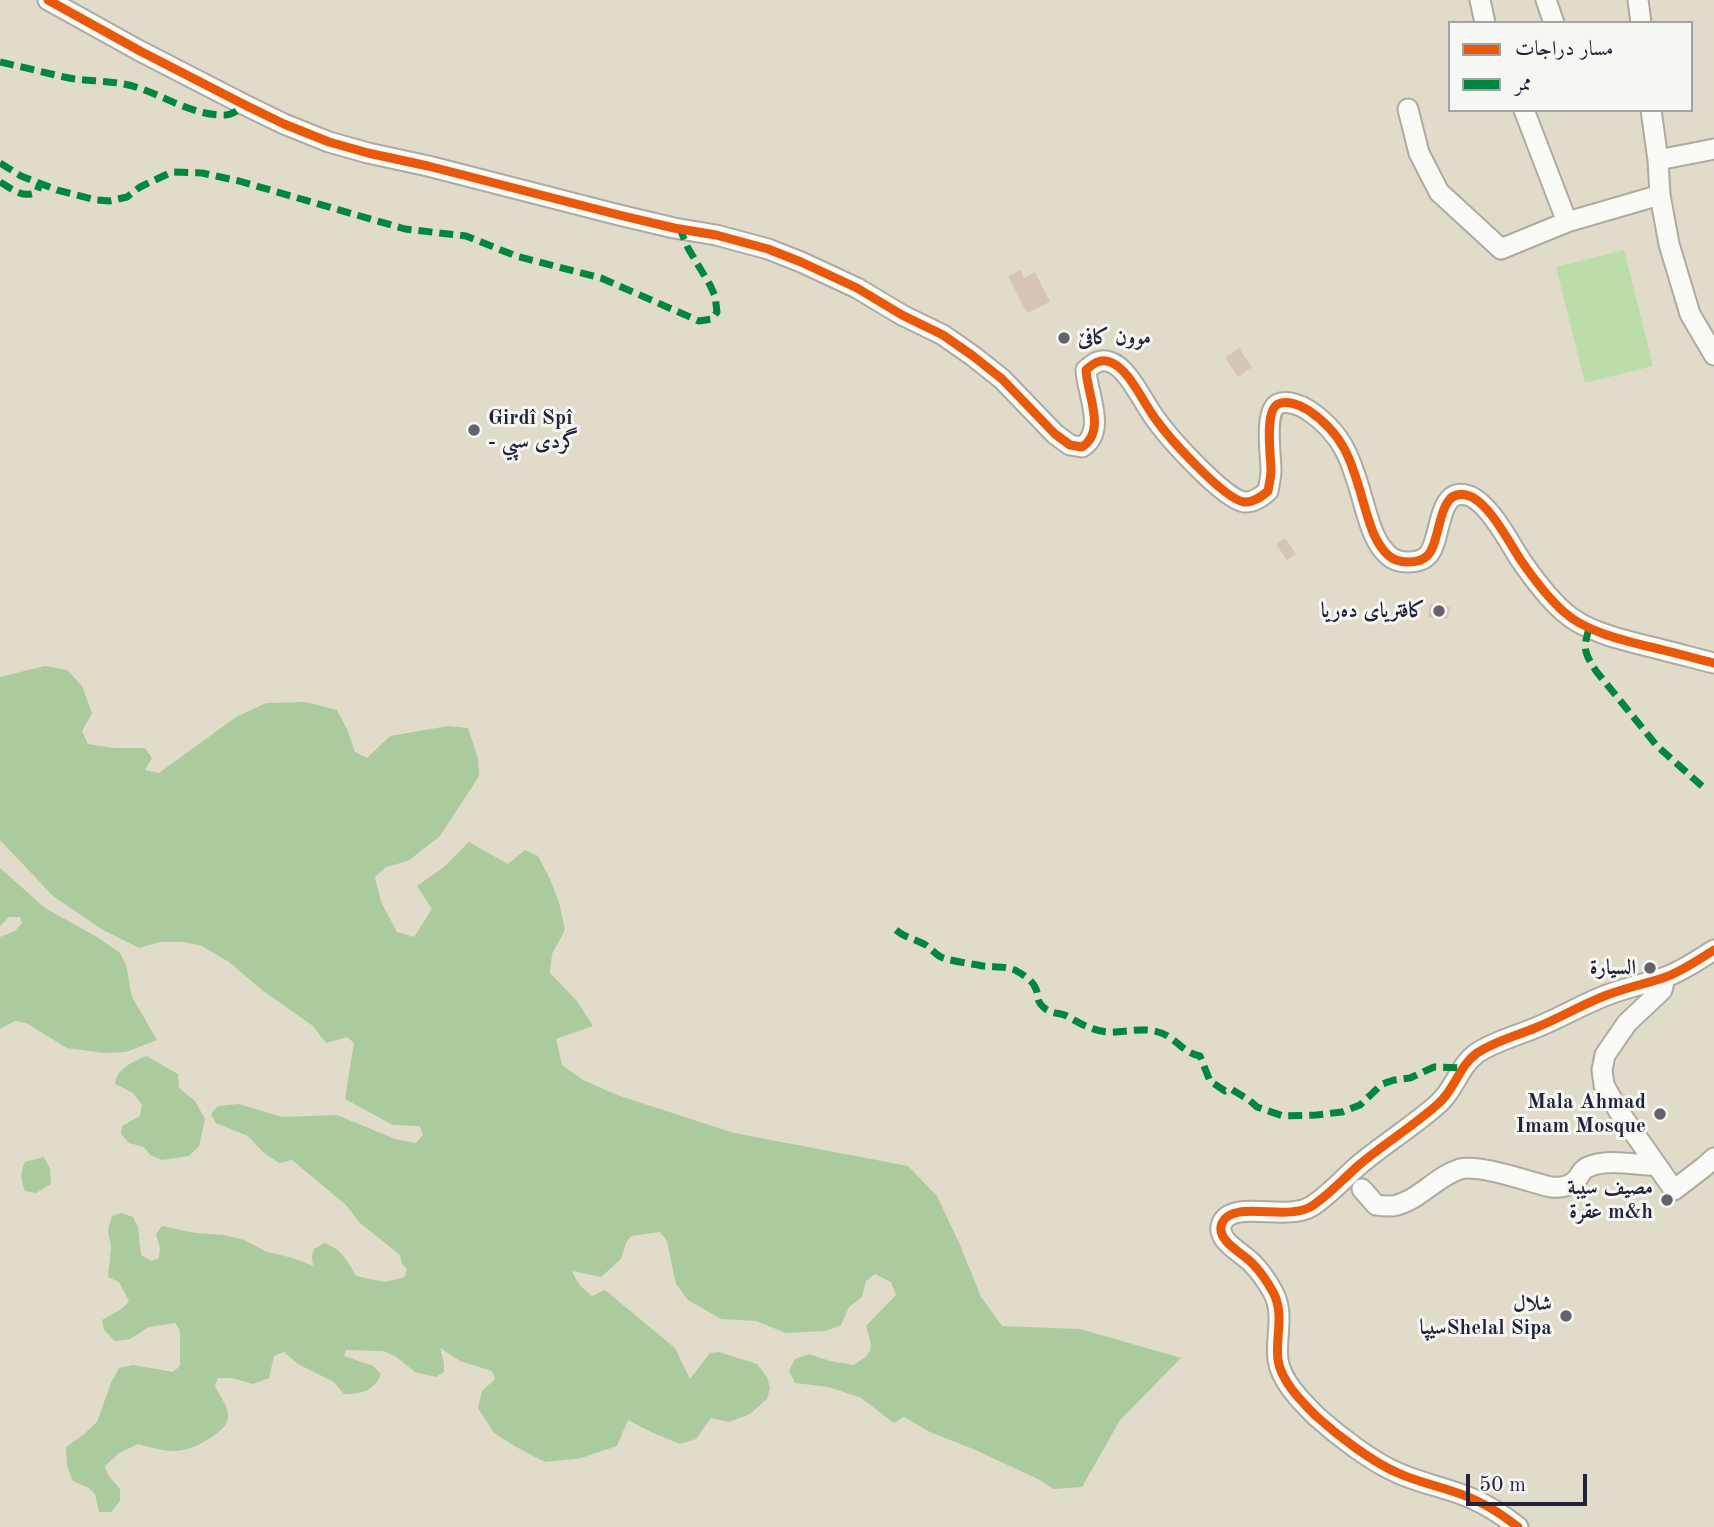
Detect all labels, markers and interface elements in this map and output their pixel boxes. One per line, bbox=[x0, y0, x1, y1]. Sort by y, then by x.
legend bbox=[1448, 21, 1693, 112]
text: مسار دراجات bbox=[1515, 39, 1614, 60]
text: ممر bbox=[1515, 74, 1532, 95]
place label: موون کافێ bbox=[1078, 325, 1151, 351]
marker: موون کافێ bbox=[1056, 330, 1072, 346]
place label: Girdî Spî - گردی سپي bbox=[488, 405, 578, 455]
marker: Girdî Spî - گردی سپي bbox=[466, 422, 482, 438]
place label: کافتریای دەریا bbox=[1321, 598, 1425, 624]
marker: کافتریای دەریا bbox=[1431, 603, 1447, 619]
place label: السيارة bbox=[1590, 955, 1636, 981]
marker: السيارة bbox=[1642, 960, 1658, 976]
place label: Mala Ahmad Imam Mosque bbox=[1516, 1089, 1646, 1139]
marker: Mala Ahmad Imam Mosque bbox=[1652, 1106, 1668, 1122]
place label: مصيف سيبة عقرة m&h bbox=[1567, 1175, 1653, 1225]
marker: مصيف سيبة عقرة m&h bbox=[1659, 1192, 1675, 1208]
place label: شلال سیپاShelal Sipa bbox=[1420, 1291, 1552, 1341]
marker: شلال سیپاShelal Sipa bbox=[1558, 1308, 1574, 1324]
scale bar bbox=[1469, 1460, 1590, 1504]
text: 50 m bbox=[1479, 1475, 1526, 1496]

